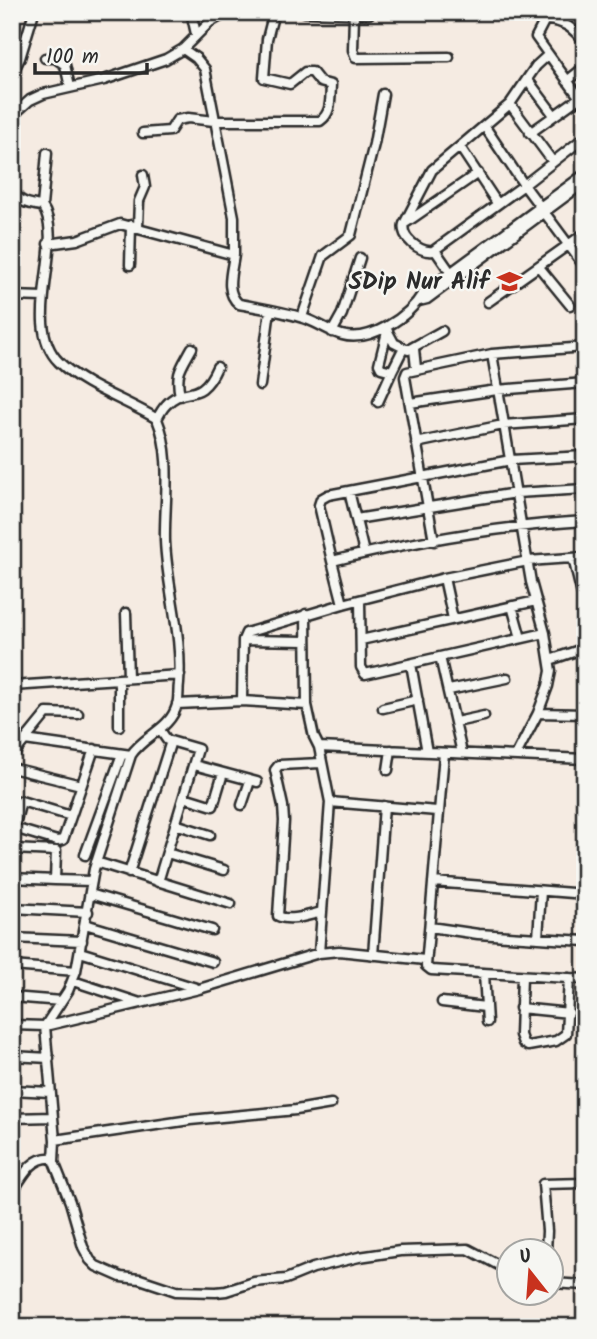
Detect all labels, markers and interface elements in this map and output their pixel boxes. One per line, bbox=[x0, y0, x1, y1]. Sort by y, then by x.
scale bar bbox=[35, 32, 147, 76]
text: 100 m bbox=[46, 41, 99, 74]
place label: SDip Nur Alif bbox=[348, 263, 492, 302]
school or university icon: SDip Nur Alif bbox=[495, 267, 523, 295]
north arrow bbox=[496, 1238, 566, 1308]
text: U bbox=[516, 1241, 536, 1274]

